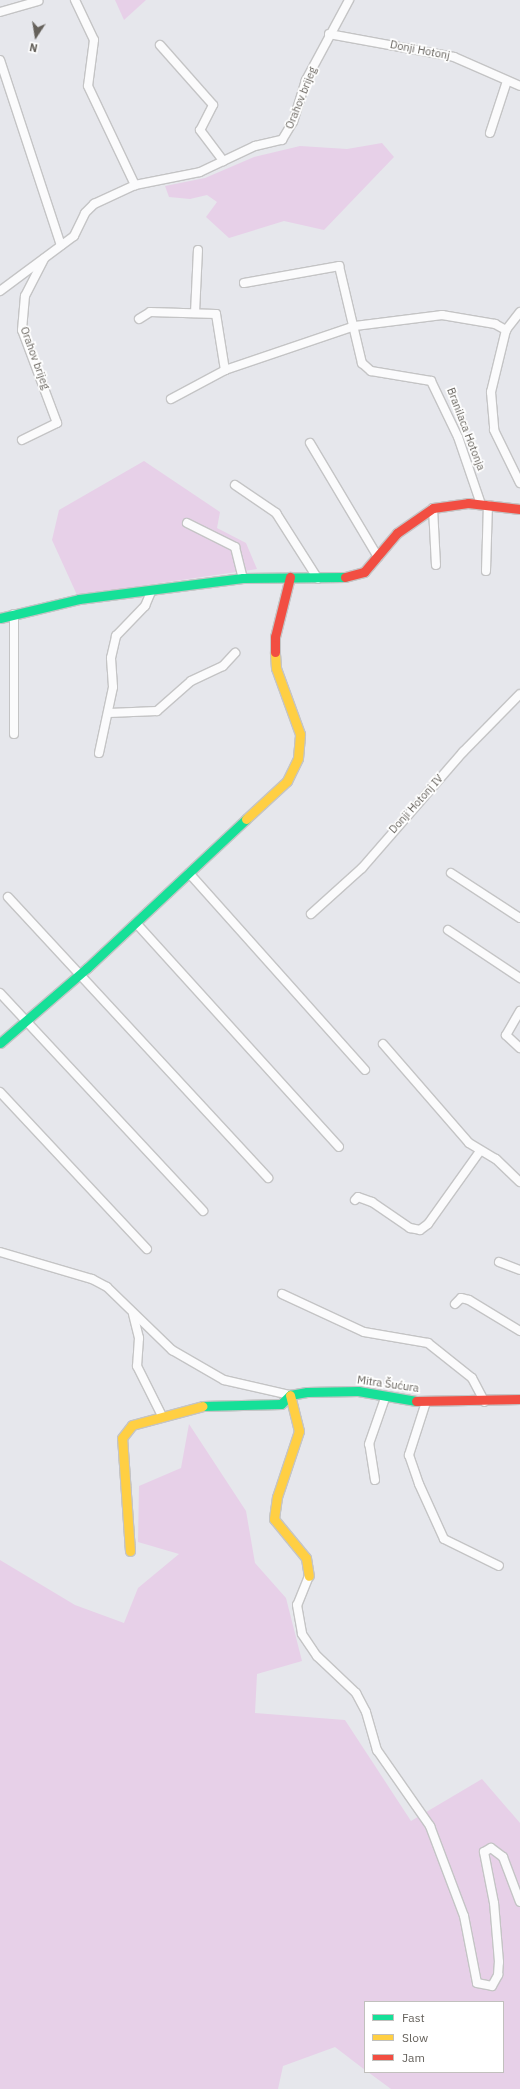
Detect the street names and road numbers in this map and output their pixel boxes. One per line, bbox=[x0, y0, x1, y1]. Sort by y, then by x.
street label: Donji Hotonj bbox=[389, 38, 451, 62]
street label: Orahov brijeg bbox=[283, 65, 319, 131]
street label: Orahov brijeg bbox=[18, 325, 52, 391]
street label: Branilaca Hotonja bbox=[444, 386, 488, 472]
street label: Donji Hotonj IV bbox=[386, 772, 446, 836]
street label: Mitra Šućura bbox=[356, 1373, 420, 1395]

